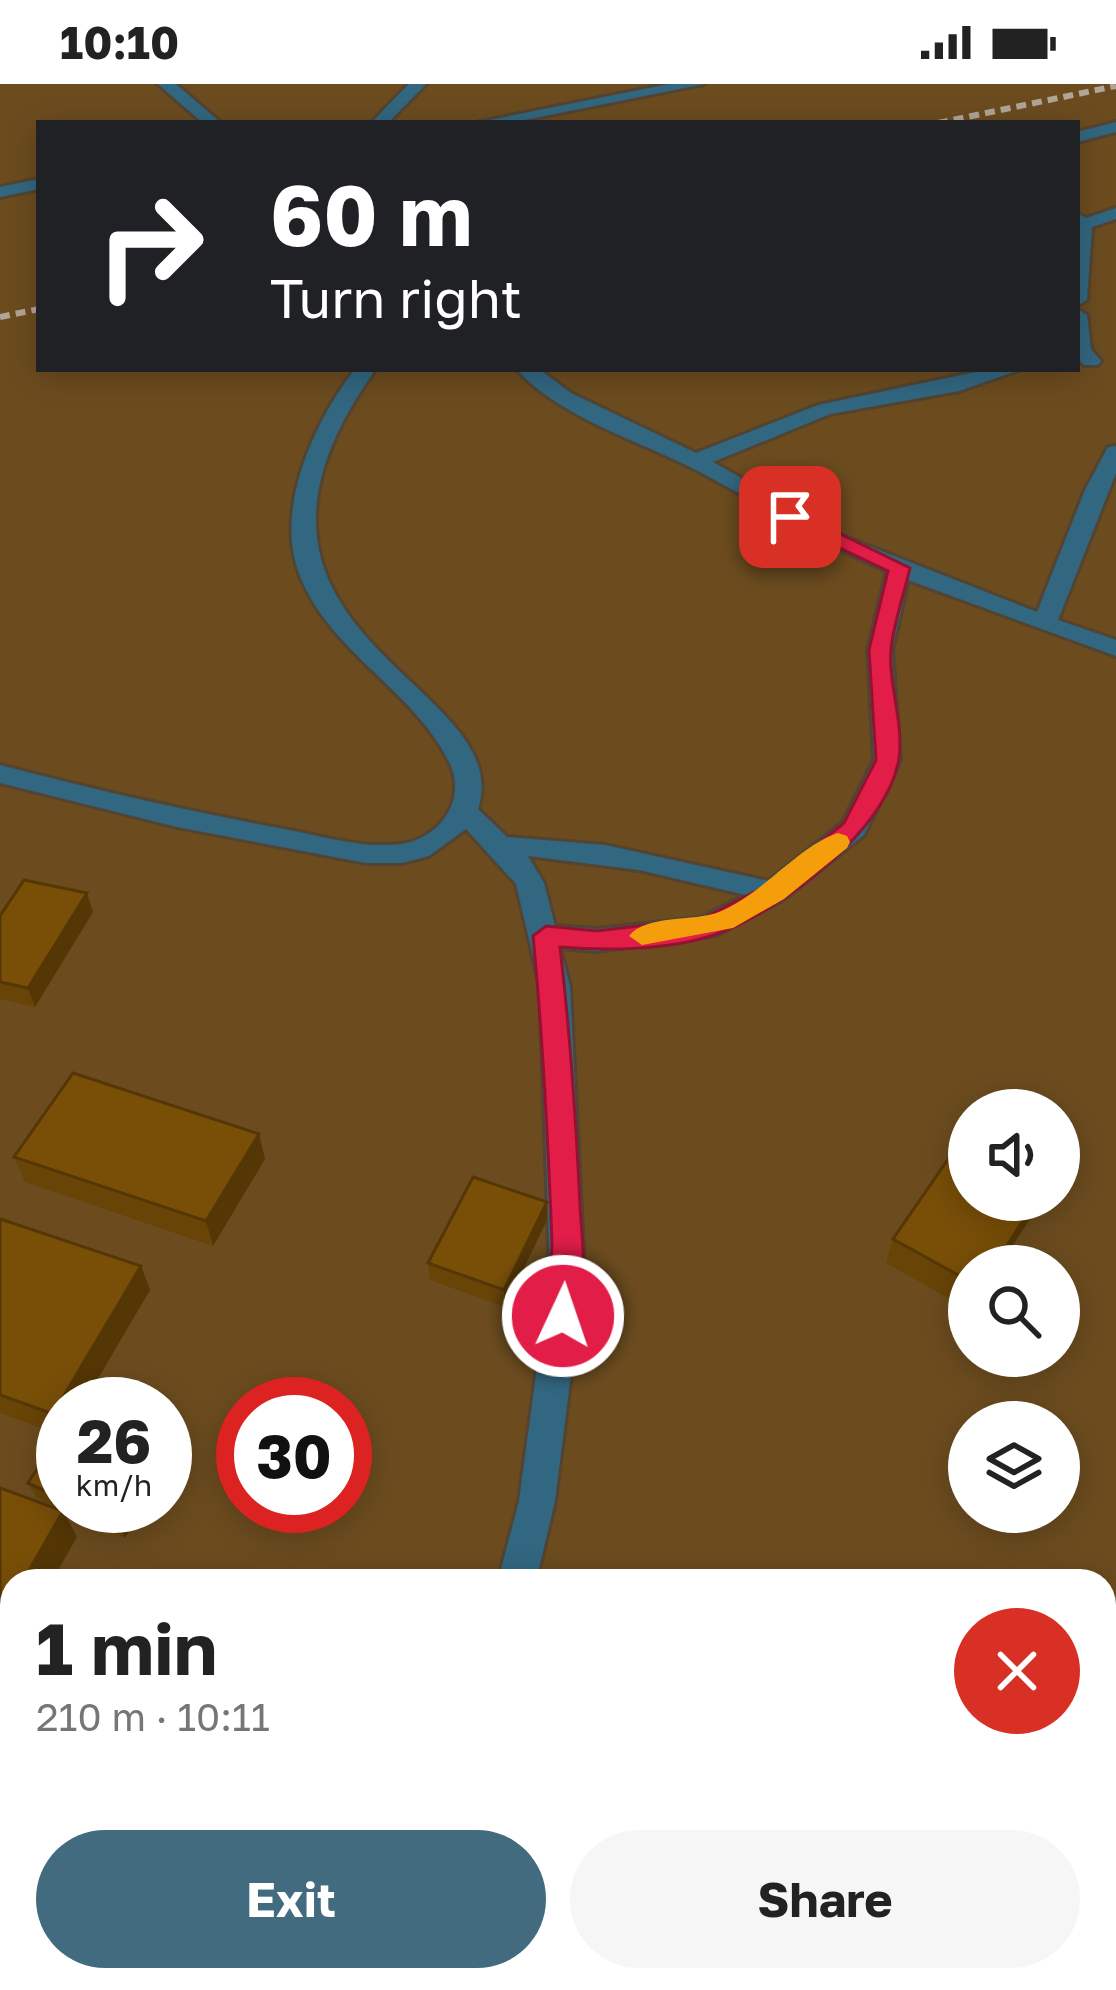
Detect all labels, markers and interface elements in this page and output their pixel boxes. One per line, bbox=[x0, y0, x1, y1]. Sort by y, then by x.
text: 10:10 bbox=[60, 15, 179, 69]
text: 60 m bbox=[270, 164, 472, 264]
icon: right bbox=[72, 168, 228, 324]
text: Turn right bbox=[270, 265, 522, 330]
pin bbox=[739, 466, 841, 568]
icon: arrive bbox=[757, 484, 823, 550]
map controls bbox=[948, 1089, 1080, 1533]
button: sound bbox=[948, 1089, 1080, 1221]
button: search bbox=[948, 1245, 1080, 1377]
position arrow bbox=[500, 1253, 626, 1379]
speed limit sign: 30 bbox=[216, 1377, 372, 1533]
button: layers bbox=[948, 1401, 1080, 1533]
text: 26 bbox=[77, 1404, 151, 1476]
text: km/h bbox=[76, 1467, 152, 1503]
text: 1 min bbox=[36, 1604, 217, 1691]
button: close bbox=[954, 1608, 1080, 1734]
text: 210 m · 10:11 bbox=[36, 1693, 270, 1740]
button: Exit bbox=[36, 1830, 546, 1968]
button: Share bbox=[570, 1830, 1080, 1968]

